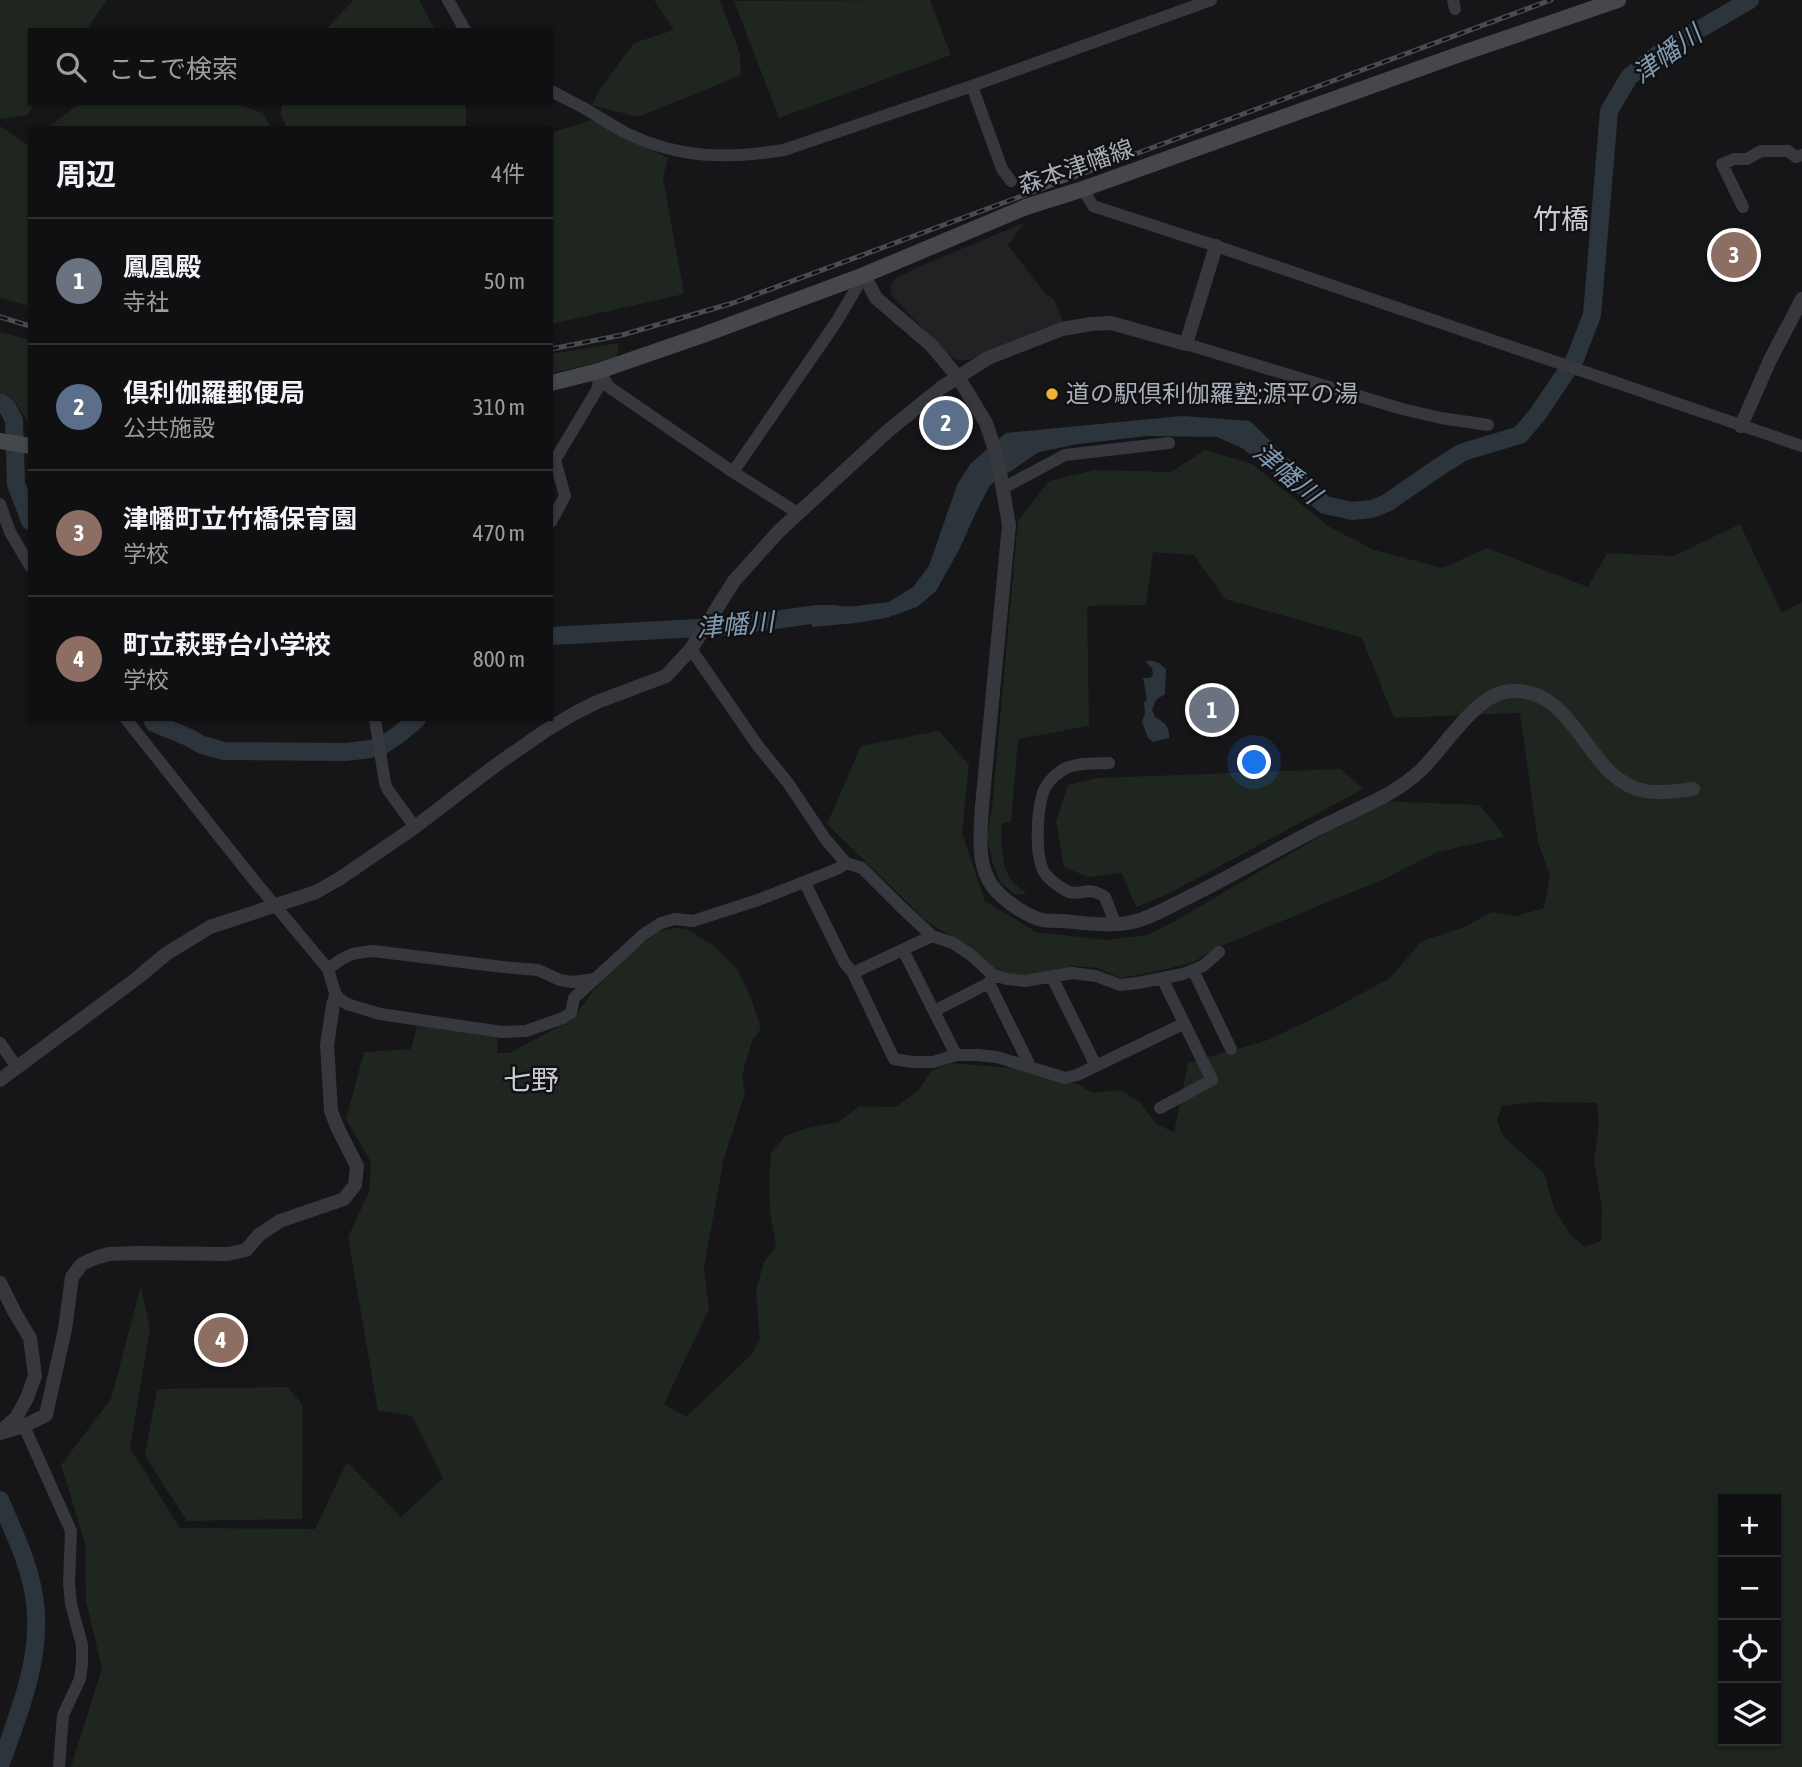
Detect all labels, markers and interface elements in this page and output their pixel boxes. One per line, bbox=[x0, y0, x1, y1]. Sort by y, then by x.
water label: 津幡川 bbox=[1627, 17, 1710, 89]
search box bbox=[28, 28, 553, 105]
icon: search bbox=[52, 48, 90, 86]
text: ここで検索 bbox=[108, 54, 238, 84]
street label: 森本津幡線 bbox=[1015, 134, 1137, 199]
text: 周辺 bbox=[56, 157, 116, 191]
text: 4件 bbox=[491, 161, 525, 187]
district label: 竹橋 bbox=[1533, 203, 1589, 235]
pin: 3 bbox=[1711, 229, 1757, 281]
text: 鳳凰殿 bbox=[123, 252, 201, 282]
text: 1 bbox=[74, 268, 84, 294]
text: 50 m bbox=[484, 268, 525, 294]
text: 寺社 bbox=[123, 289, 169, 315]
text: 倶利伽羅郵便局 bbox=[123, 378, 305, 408]
place label: 道の駅倶利伽羅塾;源平の湯 bbox=[1066, 380, 1358, 407]
marker: 道の駅倶利伽羅塾;源平の湯 bbox=[1044, 386, 1060, 402]
text: 2 bbox=[74, 394, 84, 420]
text: 310 m bbox=[473, 394, 525, 420]
pin: 2 bbox=[923, 397, 969, 449]
text: 公共施設 bbox=[123, 415, 215, 441]
water label: 津幡川 bbox=[1247, 436, 1329, 511]
text: 津幡町立竹橋保育園 bbox=[123, 504, 357, 534]
text: 3 bbox=[74, 520, 84, 546]
text: 470 m bbox=[473, 520, 525, 546]
text: 学校 bbox=[123, 541, 169, 567]
water label: 津幡川 bbox=[695, 606, 778, 643]
text: 町立萩野台小学校 bbox=[123, 630, 331, 660]
text: 4 bbox=[74, 646, 84, 672]
text: 800 m bbox=[473, 646, 525, 672]
text: 学校 bbox=[123, 667, 169, 693]
pin: 1 bbox=[1189, 684, 1235, 736]
your location bbox=[1237, 745, 1271, 779]
district label: 七野 bbox=[503, 1064, 559, 1096]
pin: 4 bbox=[198, 1314, 244, 1366]
map controls bbox=[1718, 1494, 1781, 1746]
button: + bbox=[1718, 1494, 1781, 1557]
button: − bbox=[1718, 1557, 1781, 1620]
button: locate bbox=[1718, 1620, 1781, 1683]
button: layers bbox=[1718, 1683, 1781, 1746]

